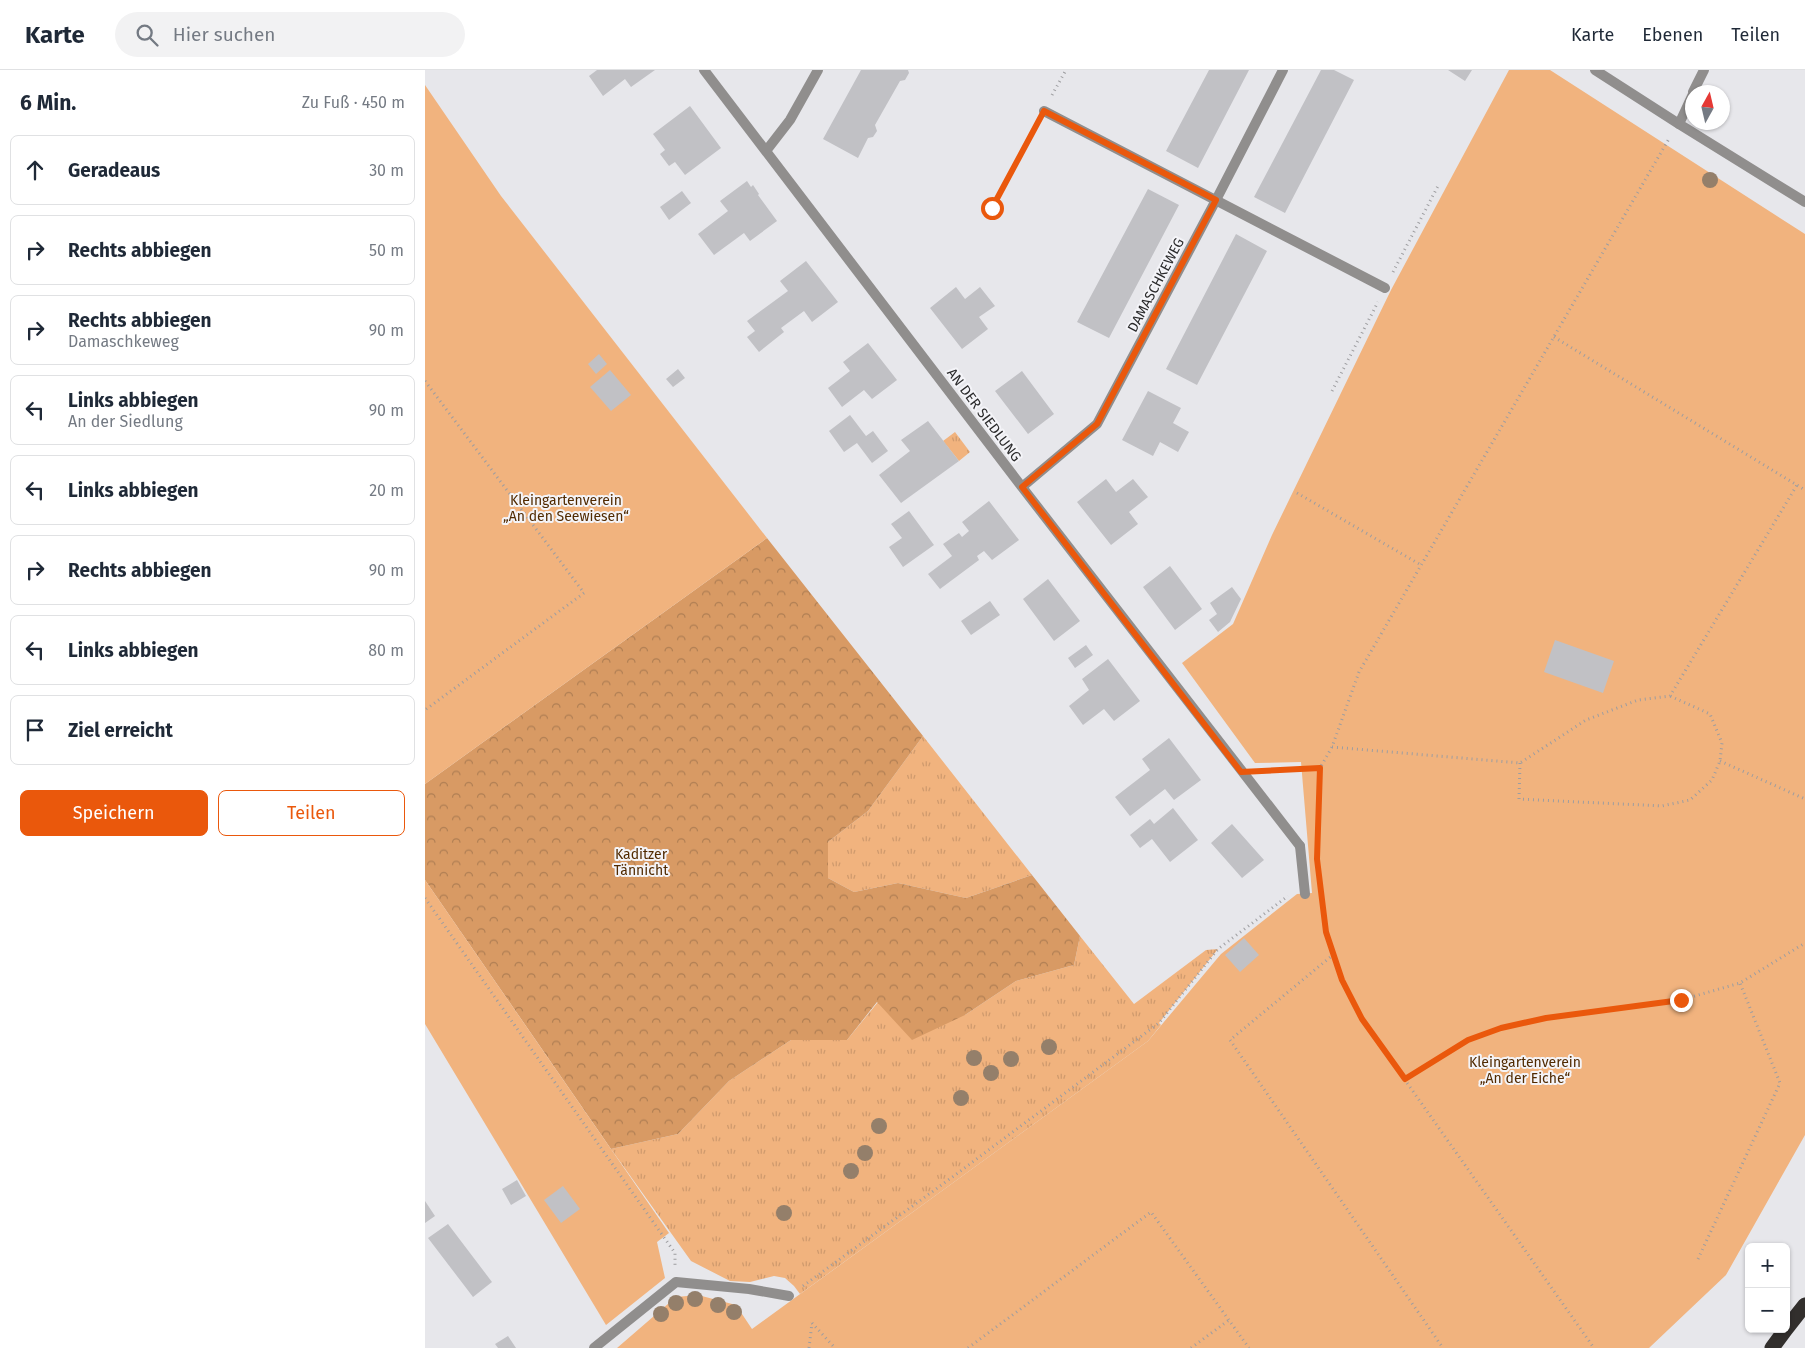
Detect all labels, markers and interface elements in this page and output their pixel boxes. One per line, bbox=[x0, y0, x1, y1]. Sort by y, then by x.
search box bbox=[115, 12, 465, 57]
text: Karte bbox=[25, 21, 85, 49]
icon: search bbox=[133, 21, 161, 49]
text: Hier suchen bbox=[173, 23, 275, 46]
text: Karte bbox=[1571, 24, 1614, 46]
text: Ebenen bbox=[1642, 24, 1703, 46]
text: Teilen bbox=[1731, 24, 1780, 46]
north arrow bbox=[1685, 85, 1730, 130]
text: 6 Min. bbox=[20, 90, 76, 116]
text: Zu Fuß · 450 m bbox=[302, 93, 405, 112]
icon: ahead bbox=[21, 156, 49, 184]
text: Geradeaus bbox=[68, 159, 160, 182]
text: 30 m bbox=[369, 161, 404, 180]
route start bbox=[981, 197, 1004, 220]
street label: DAMASCHKEWEG bbox=[1124, 235, 1188, 335]
icon: right bbox=[21, 236, 49, 264]
text: Rechts abbiegen bbox=[68, 239, 211, 262]
text: 50 m bbox=[369, 241, 404, 260]
text: Rechts abbiegen bbox=[68, 309, 211, 332]
icon: right bbox=[21, 316, 49, 344]
text: 90 m bbox=[369, 321, 404, 340]
text: Damaschkeweg bbox=[68, 332, 179, 351]
street label: AN DER SIEDLUNG bbox=[943, 365, 1025, 465]
text: Links abbiegen bbox=[68, 389, 199, 412]
icon: left bbox=[21, 396, 49, 424]
text: 90 m bbox=[369, 401, 404, 420]
text: An der Siedlung bbox=[68, 412, 183, 431]
icon: left bbox=[21, 476, 49, 504]
text: Links abbiegen bbox=[68, 479, 199, 502]
text: 20 m bbox=[369, 481, 404, 500]
park label: Kleingartenverein „An den Seewiesen“ bbox=[503, 492, 629, 525]
icon: right bbox=[21, 556, 49, 584]
text: Rechts abbiegen bbox=[68, 559, 211, 582]
text: 90 m bbox=[369, 561, 404, 580]
icon: left bbox=[21, 636, 49, 664]
text: Links abbiegen bbox=[68, 639, 199, 662]
text: 80 m bbox=[368, 641, 404, 660]
icon: arrive bbox=[21, 716, 49, 744]
text: Ziel erreicht bbox=[68, 719, 173, 742]
button: Speichern bbox=[20, 790, 208, 836]
button: Teilen bbox=[218, 790, 405, 836]
park label: Kaditzer Tännicht bbox=[614, 846, 669, 879]
route end bbox=[1670, 989, 1693, 1012]
park label: Kleingartenverein „An der Eiche“ bbox=[1469, 1054, 1581, 1087]
map controls bbox=[1745, 1243, 1790, 1333]
button: + bbox=[1745, 1243, 1790, 1288]
button: − bbox=[1745, 1288, 1790, 1333]

